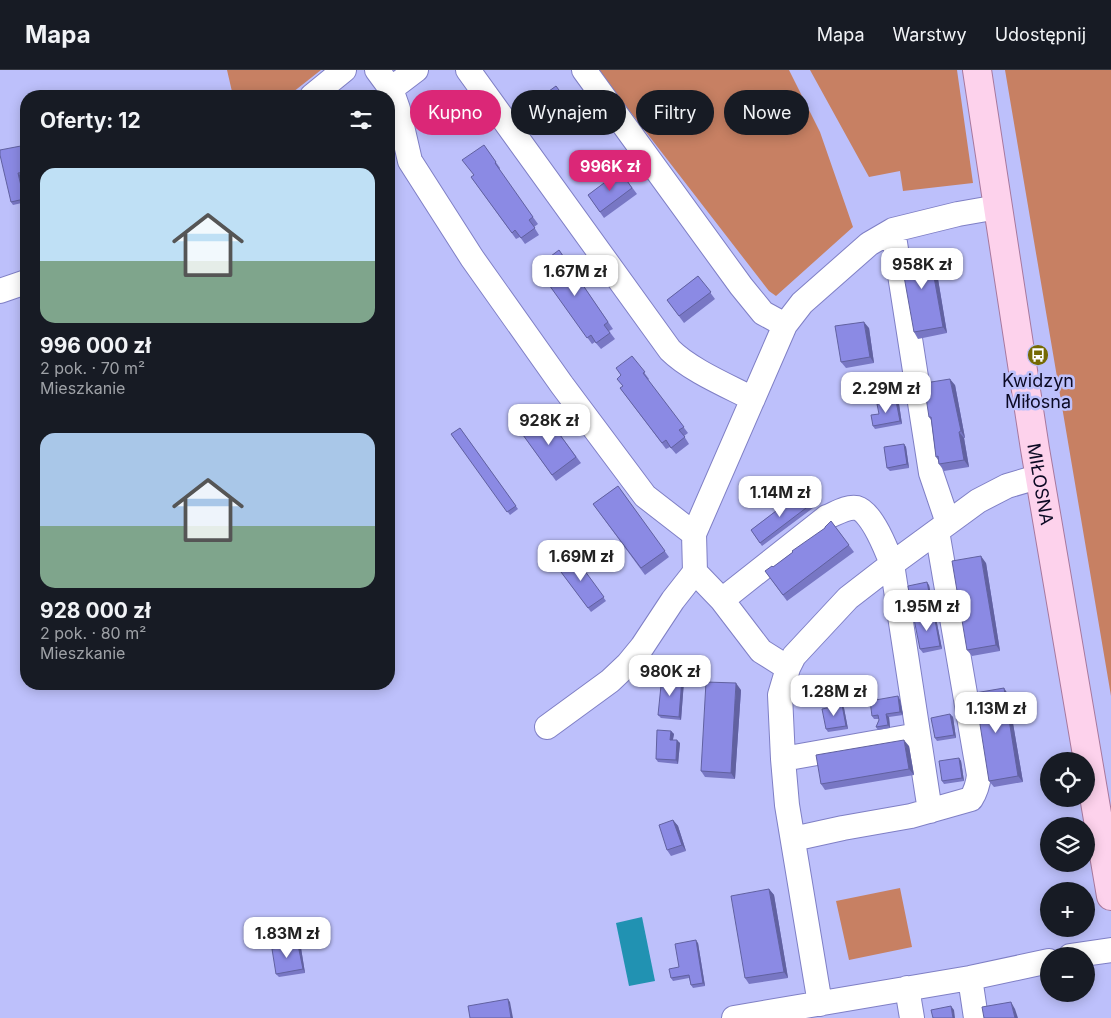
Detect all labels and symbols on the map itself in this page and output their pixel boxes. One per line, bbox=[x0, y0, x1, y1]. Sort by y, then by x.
pin: 996K zł bbox=[564, 150, 656, 192]
pin: 958K zł bbox=[876, 248, 968, 290]
pin: 1.67M zł bbox=[523, 254, 627, 297]
bus stop icon: Kwidzyn Miłosna bbox=[1026, 343, 1050, 367]
place label: Kwidzyn Miłosna bbox=[1002, 370, 1074, 412]
pin: 2.29M zł bbox=[834, 372, 938, 414]
pin: 928K zł bbox=[503, 404, 595, 446]
street label: MIŁOSNA bbox=[1024, 442, 1058, 527]
pin: 1.14M zł bbox=[728, 476, 832, 518]
pin: 1.69M zł bbox=[529, 540, 633, 582]
pin: 1.95M zł bbox=[875, 590, 979, 632]
pin: 980K zł bbox=[624, 654, 716, 697]
pin: 1.28M zł bbox=[782, 674, 886, 717]
pin: 1.13M zł bbox=[944, 692, 1048, 734]
pin: 1.83M zł bbox=[235, 916, 339, 959]

